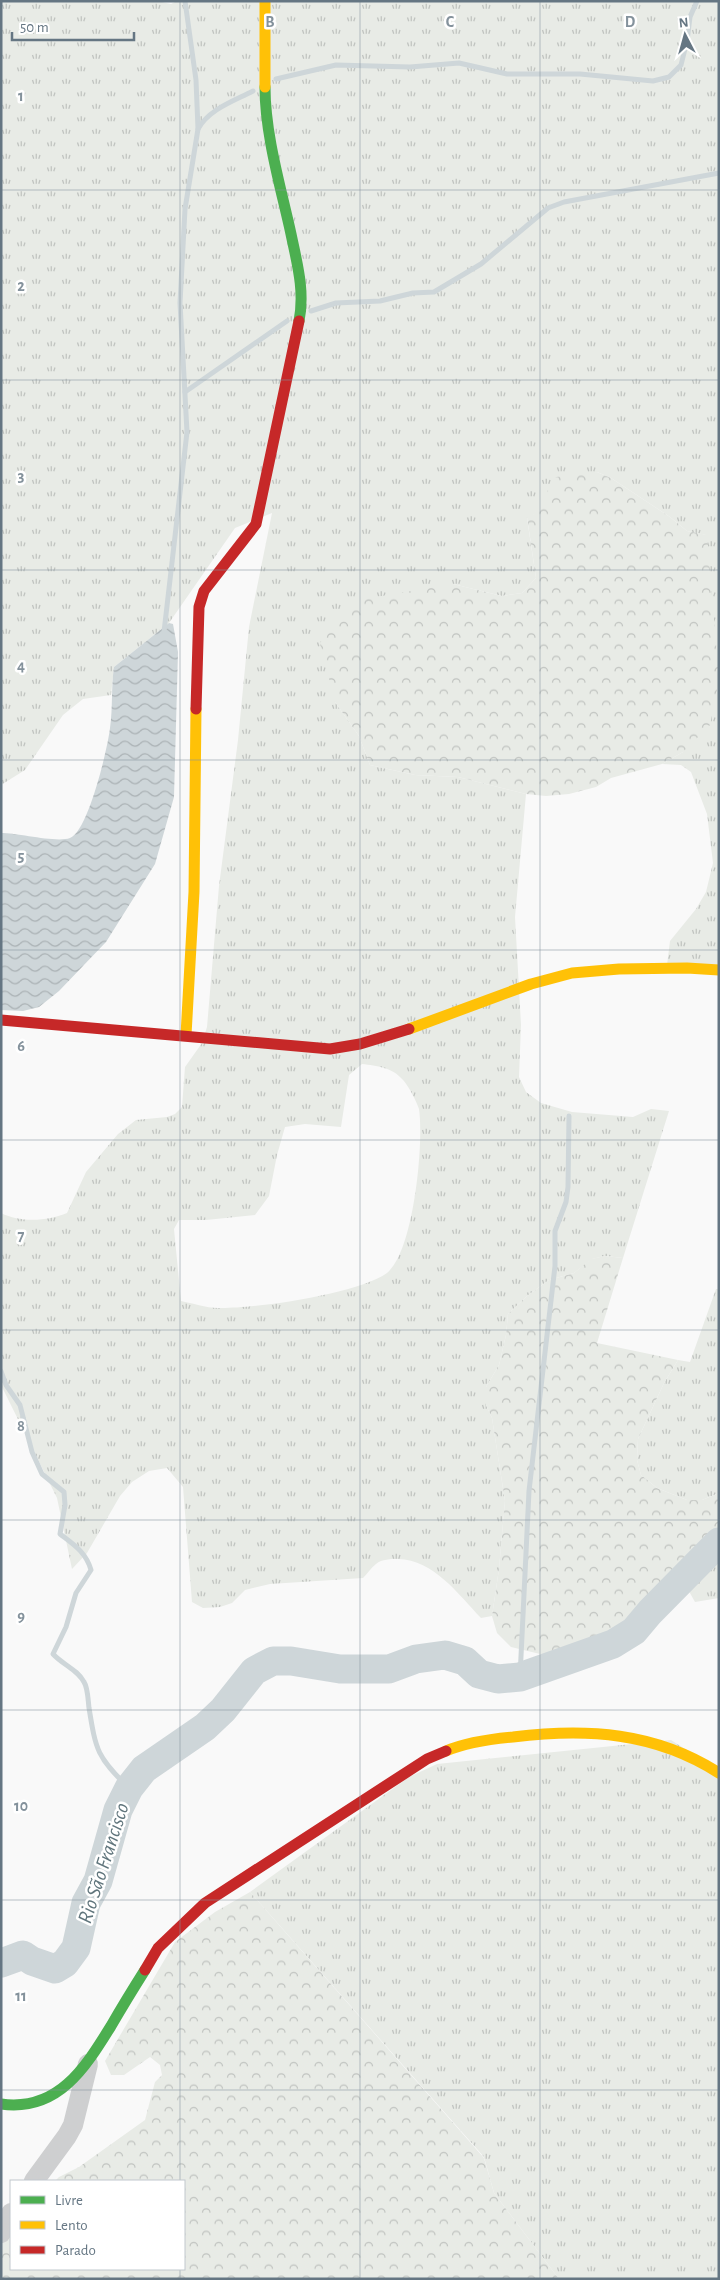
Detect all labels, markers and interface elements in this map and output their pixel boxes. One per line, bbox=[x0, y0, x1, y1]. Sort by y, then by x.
scale bar bbox=[12, 10, 135, 42]
north arrow bbox=[660, 10, 710, 60]
text: B bbox=[265, 14, 275, 30]
text: C bbox=[446, 14, 455, 30]
text: D bbox=[625, 14, 636, 30]
text: N bbox=[678, 16, 689, 31]
text: 50 m bbox=[20, 20, 49, 35]
text: 1 bbox=[18, 88, 24, 104]
text: 2 bbox=[17, 278, 25, 294]
text: 3 bbox=[18, 468, 25, 484]
text: 4 bbox=[17, 658, 25, 674]
text: 5 bbox=[18, 848, 25, 864]
text: 6 bbox=[17, 1038, 25, 1054]
text: 7 bbox=[18, 1228, 25, 1244]
text: 8 bbox=[17, 1418, 25, 1434]
text: 9 bbox=[17, 1608, 25, 1624]
text: 10 bbox=[14, 1798, 28, 1814]
water label: Rio São Francisco bbox=[74, 1800, 133, 1926]
text: 11 bbox=[15, 1988, 27, 2004]
legend bbox=[10, 2180, 185, 2270]
text: Livre bbox=[55, 2193, 83, 2208]
text: Lento bbox=[55, 2218, 88, 2233]
text: Parado bbox=[55, 2243, 96, 2258]

